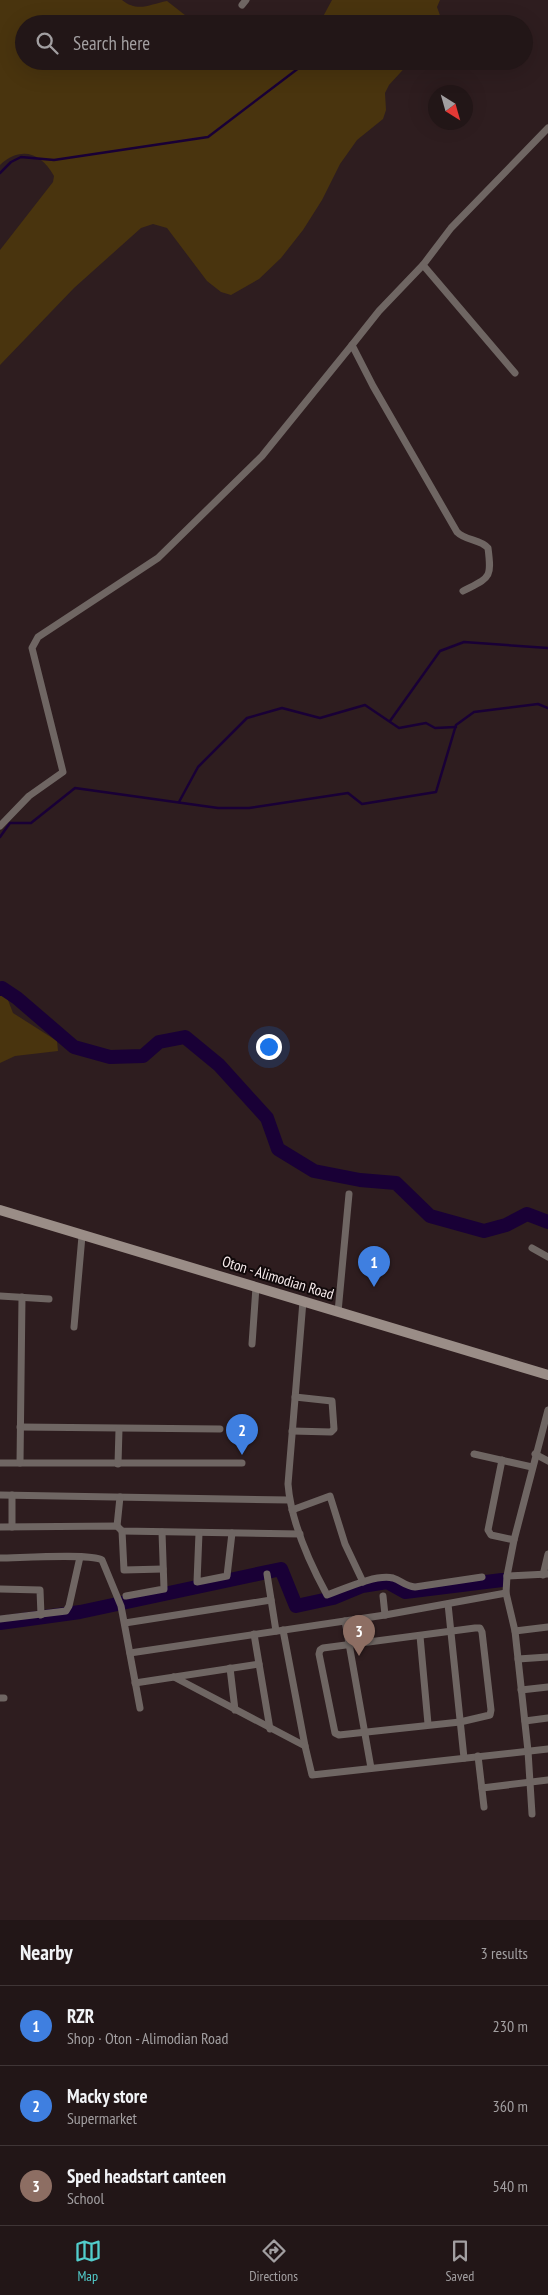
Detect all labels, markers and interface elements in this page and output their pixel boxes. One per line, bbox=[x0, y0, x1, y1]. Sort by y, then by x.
search box bbox=[15, 15, 533, 70]
icon: search bbox=[33, 29, 61, 57]
text: Search here bbox=[73, 31, 150, 55]
north arrow bbox=[428, 85, 473, 130]
your location bbox=[256, 1034, 282, 1060]
pin: 1 bbox=[358, 1246, 390, 1287]
street label: Oton - Alimodian Road bbox=[220, 1252, 336, 1304]
pin: 2 bbox=[226, 1414, 258, 1455]
pin: 3 bbox=[343, 1615, 375, 1656]
text: Nearby bbox=[20, 1939, 73, 1966]
text: 3 results bbox=[481, 1943, 528, 1963]
text: RZR bbox=[67, 2004, 94, 2028]
text: 1 bbox=[32, 2016, 40, 2036]
text: 230 m bbox=[493, 2016, 528, 2036]
text: Shop · Oton - Alimodian Road bbox=[67, 2028, 228, 2048]
text: Macky store bbox=[67, 2084, 148, 2108]
text: 2 bbox=[32, 2096, 40, 2116]
text: 360 m bbox=[493, 2096, 528, 2116]
text: Supermarket bbox=[67, 2108, 137, 2128]
text: Sped headstart canteen bbox=[67, 2164, 226, 2188]
text: 3 bbox=[32, 2176, 40, 2196]
text: 540 m bbox=[493, 2176, 528, 2196]
text: School bbox=[67, 2188, 104, 2208]
tab: Map bbox=[74, 2237, 102, 2285]
tab: Directions bbox=[249, 2237, 298, 2285]
tab: Saved bbox=[445, 2237, 474, 2285]

